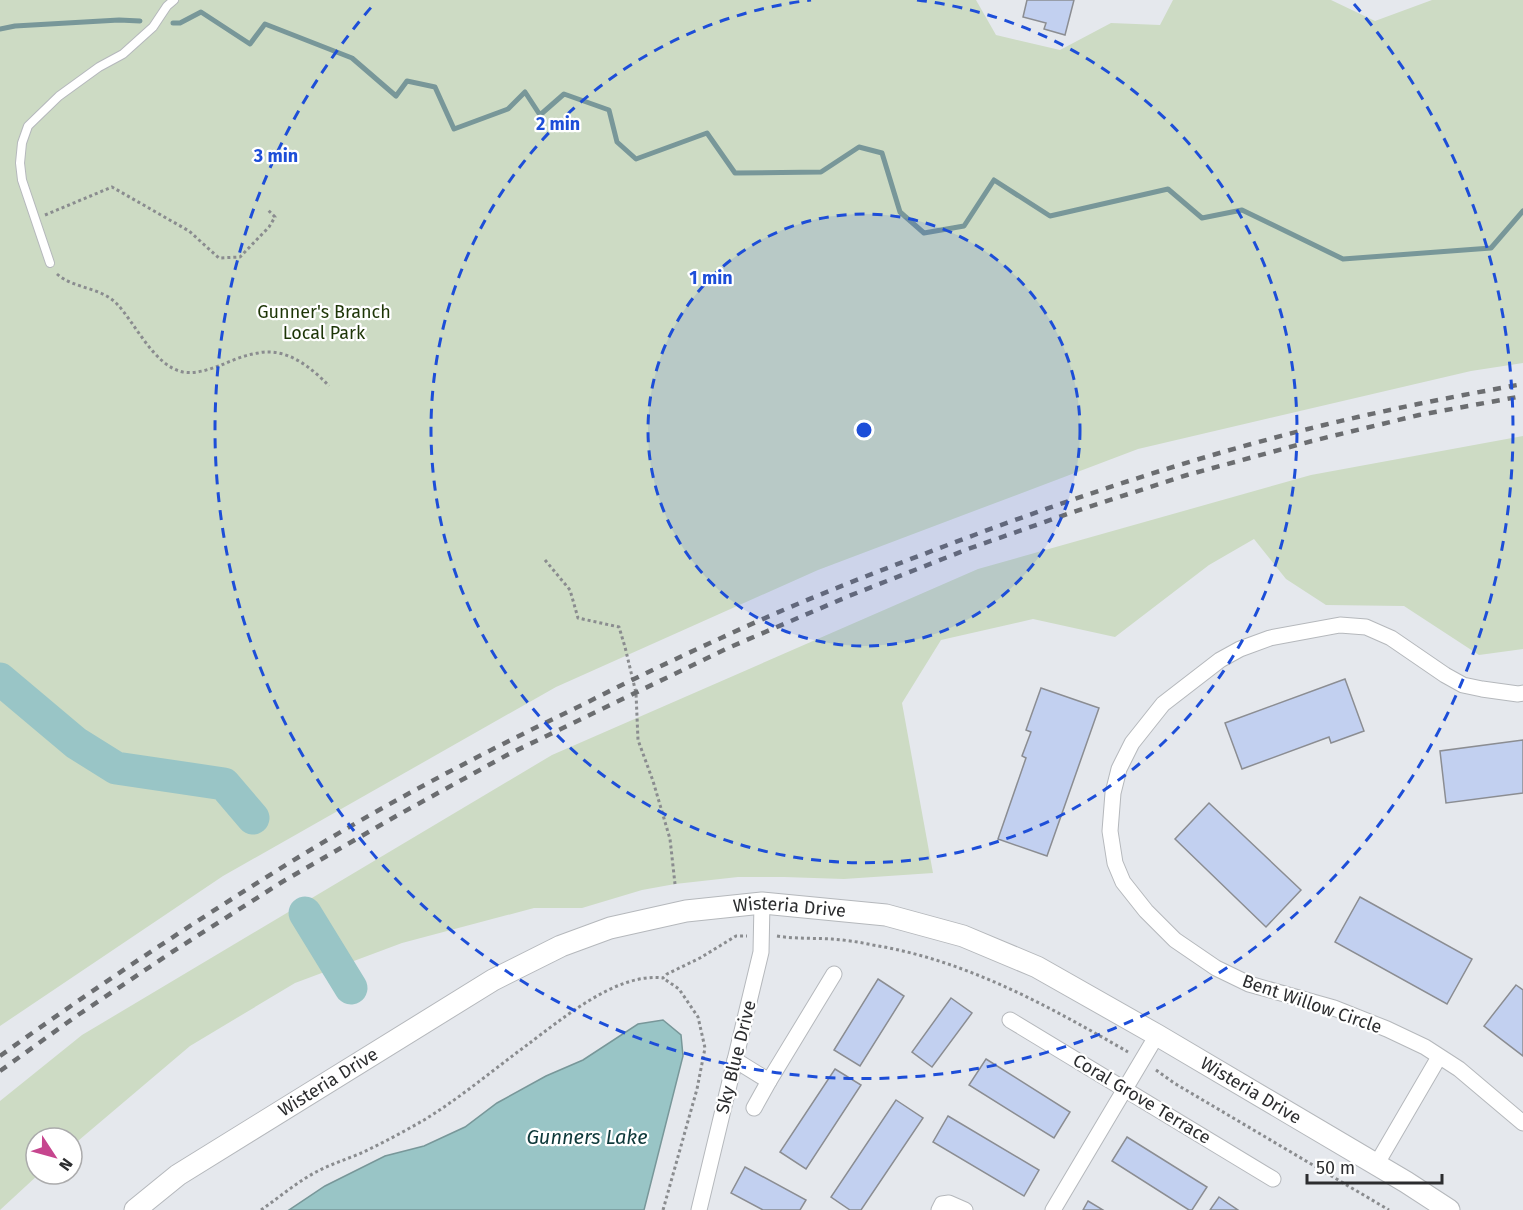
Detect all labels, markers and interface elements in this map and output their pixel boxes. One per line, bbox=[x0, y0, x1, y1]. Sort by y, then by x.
text: 2 min bbox=[536, 113, 580, 135]
text: 3 min bbox=[253, 145, 298, 167]
text: 1 min bbox=[689, 267, 733, 289]
park label: Gunner's Branch Local Park bbox=[257, 301, 391, 344]
centre of rings bbox=[854, 420, 874, 440]
street label: Wisteria Drive bbox=[732, 892, 847, 922]
street label: Bent Willow Circle bbox=[1239, 970, 1385, 1038]
street label: Sky Blue Drive bbox=[711, 998, 761, 1116]
street label: Wisteria Drive bbox=[274, 1043, 382, 1121]
street label: Coral Grove Terrace bbox=[1069, 1049, 1215, 1149]
street label: Wisteria Drive bbox=[1197, 1052, 1305, 1129]
water label: Gunners Lake bbox=[526, 1125, 648, 1149]
north arrow bbox=[24, 1126, 84, 1186]
scale bar bbox=[1307, 1147, 1442, 1185]
text: N bbox=[55, 1155, 77, 1174]
text: 50 m bbox=[1316, 1157, 1355, 1179]

